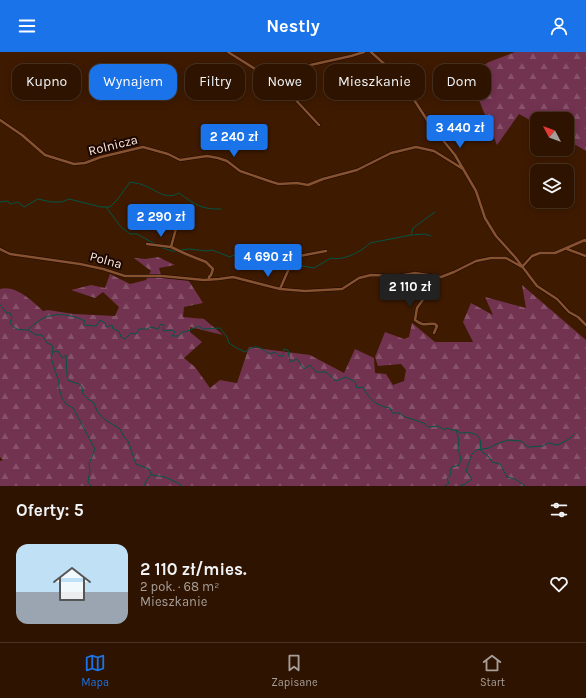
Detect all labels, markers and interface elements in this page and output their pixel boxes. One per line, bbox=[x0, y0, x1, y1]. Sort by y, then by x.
icon: menu bbox=[16, 15, 38, 37]
text: Nestly bbox=[266, 15, 320, 37]
icon: person bbox=[548, 15, 570, 37]
chip: Kupno bbox=[12, 64, 81, 100]
chip: Wynajem bbox=[89, 64, 177, 100]
chip: Filtry bbox=[185, 64, 245, 100]
chip: Nowe bbox=[253, 64, 316, 100]
chip: Mieszkanie bbox=[324, 64, 425, 100]
chip: Dom bbox=[433, 64, 491, 100]
north arrow bbox=[530, 112, 574, 156]
map controls bbox=[530, 112, 574, 208]
pin: 3 440 zł bbox=[419, 115, 501, 149]
text: 3 440 zł bbox=[436, 120, 484, 135]
pin: 2 240 zł bbox=[193, 124, 275, 158]
text: 2 240 zł bbox=[210, 129, 258, 144]
street label: Rolnicza bbox=[87, 132, 139, 158]
button: layers bbox=[530, 164, 574, 208]
pin: 2 290 zł bbox=[120, 204, 202, 238]
text: 2 290 zł bbox=[137, 209, 185, 224]
pin: 4 690 zł bbox=[227, 244, 309, 278]
street label: Polna bbox=[88, 248, 124, 272]
text: 4 690 zł bbox=[244, 249, 292, 264]
pin: 2 110 zł bbox=[369, 274, 451, 308]
text: 2 110 zł bbox=[389, 279, 431, 294]
icon: filters bbox=[548, 499, 570, 521]
text: Oferty: 5 bbox=[16, 500, 84, 520]
text: 2 110 zł/mies. bbox=[140, 559, 247, 579]
icon: home bbox=[48, 560, 96, 608]
icon: heart bbox=[548, 573, 570, 595]
text: 2 pok. · 68 m² bbox=[140, 579, 219, 594]
text: Mieszkanie bbox=[140, 594, 207, 609]
tab: Mapa bbox=[81, 652, 109, 689]
tab: Zapisane bbox=[271, 652, 318, 689]
tab: Start bbox=[480, 652, 505, 689]

